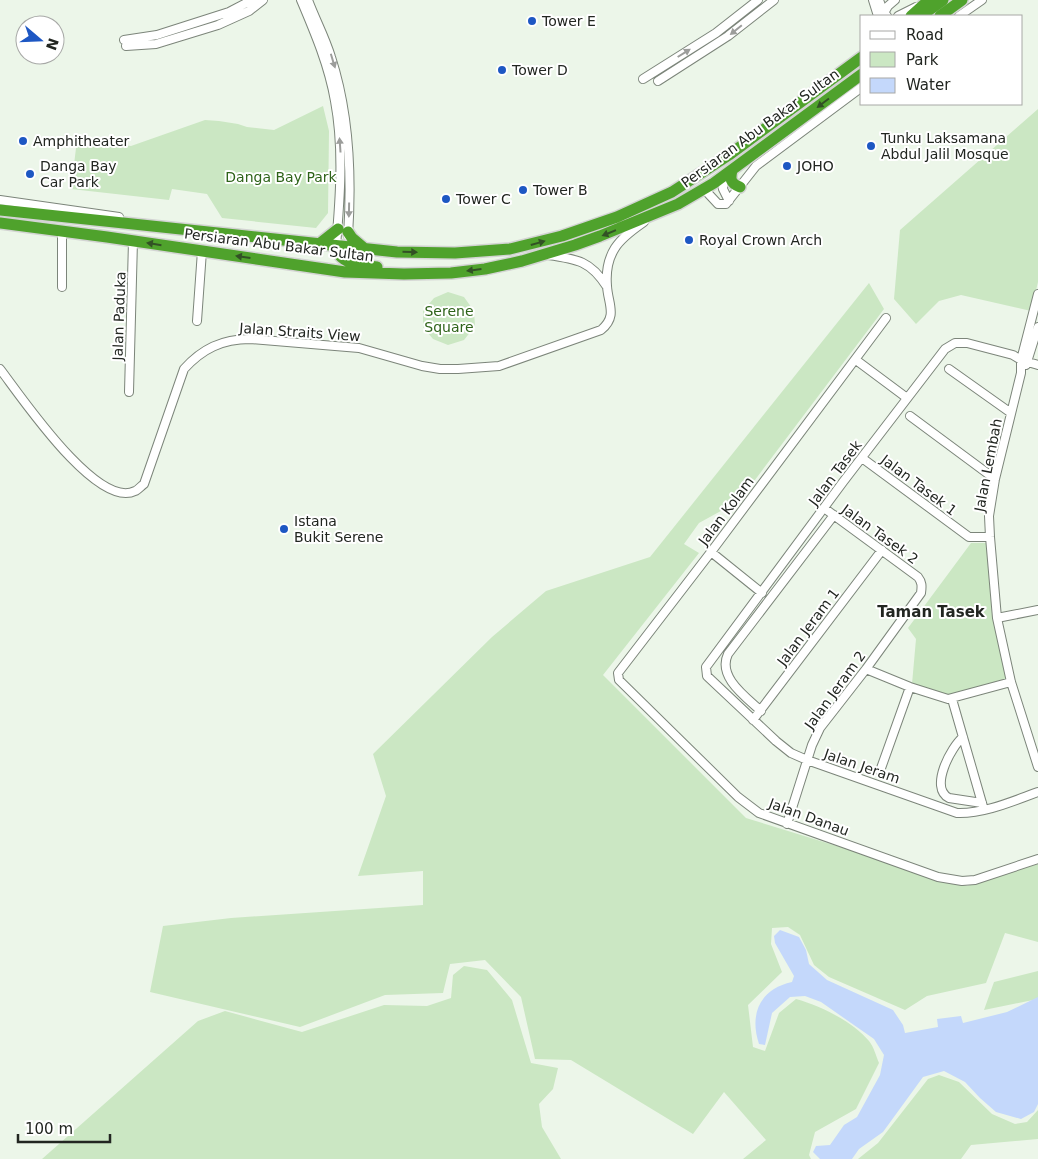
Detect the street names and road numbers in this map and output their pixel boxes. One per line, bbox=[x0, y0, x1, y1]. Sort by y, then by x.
street label: Persiaran Abu Bakar Sultan bbox=[678, 65, 842, 191]
street label: Persiaran Abu Bakar Sultan bbox=[183, 225, 375, 265]
street label: Jalan Paduka bbox=[109, 271, 129, 362]
street label: Jalan Straits View bbox=[238, 320, 361, 344]
street label: Jalan Lembah bbox=[971, 417, 1005, 514]
street label: Jalan Tasek bbox=[805, 437, 865, 509]
street label: Jalan Tasek 1 bbox=[877, 451, 960, 519]
street label: Jalan Kolam bbox=[694, 474, 757, 549]
street label: Jalan Tasek 2 bbox=[838, 500, 921, 567]
street label: Jalan Jeram 1 bbox=[773, 585, 842, 670]
street label: Jalan Jeram 2 bbox=[801, 648, 869, 733]
street label: Jalan Jeram bbox=[821, 745, 902, 786]
street label: Jalan Danau bbox=[766, 795, 851, 839]

